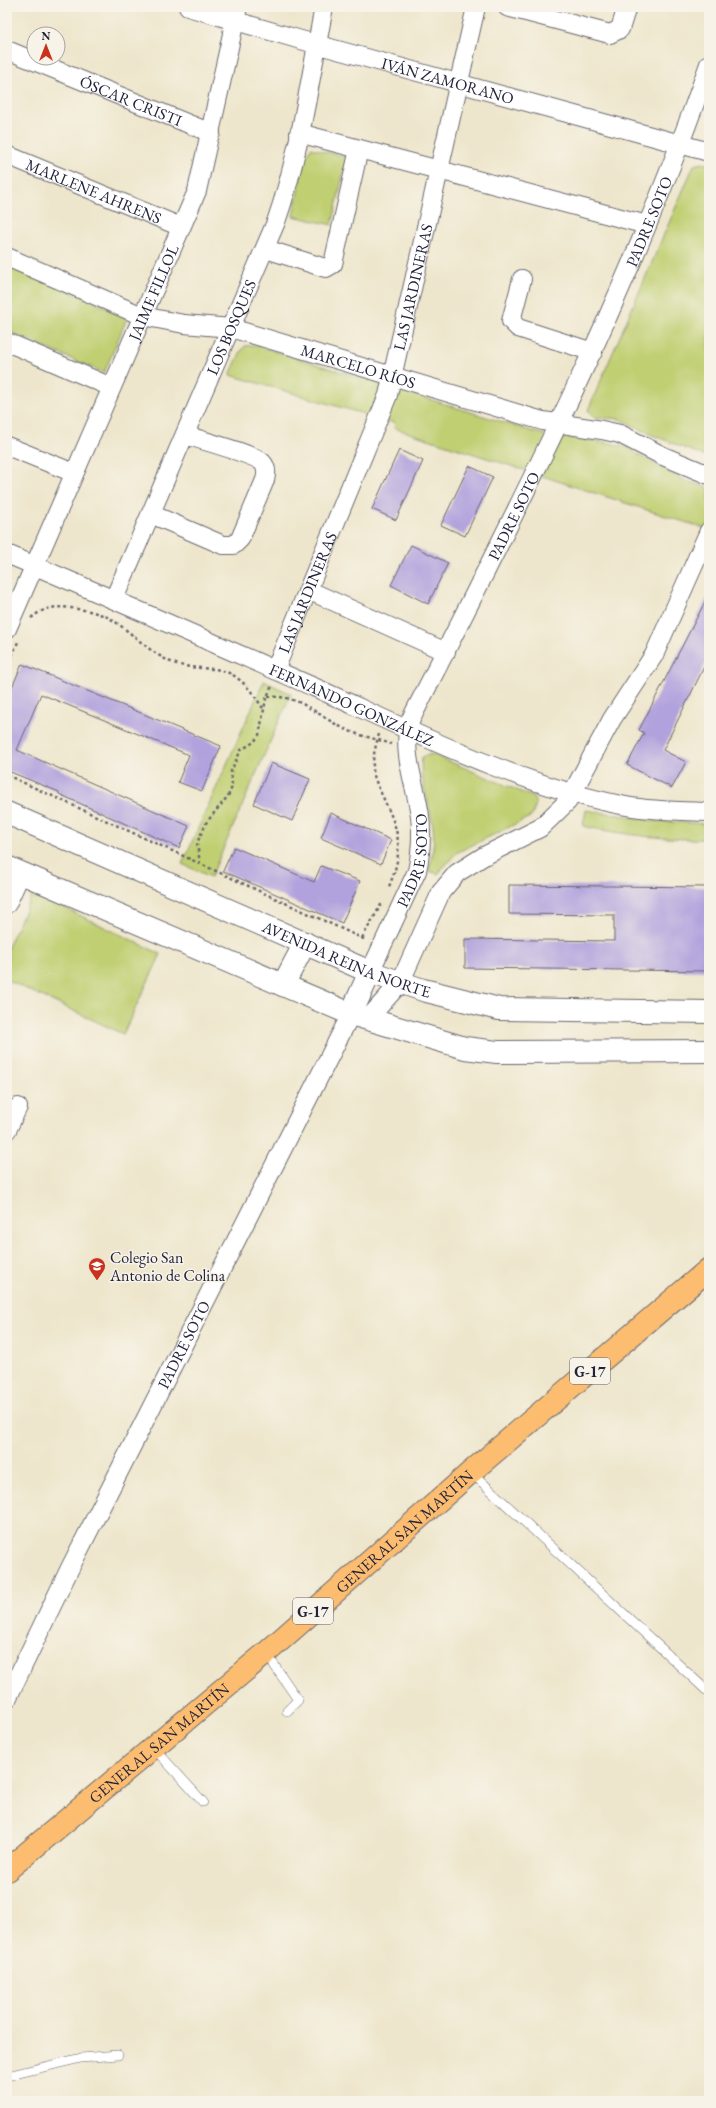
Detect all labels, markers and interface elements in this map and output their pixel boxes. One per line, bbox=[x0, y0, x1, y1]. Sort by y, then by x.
north arrow bbox=[26, 26, 66, 66]
text: N bbox=[42, 29, 51, 43]
street label: IVÁN ZAMORANO bbox=[379, 52, 516, 109]
street label: ÓSCAR CRISTI bbox=[77, 70, 186, 131]
street label: MARLENE AHRENS bbox=[23, 154, 165, 228]
street label: PADRE SOTO bbox=[621, 173, 677, 270]
street label: LAS JARDINERAS bbox=[388, 222, 437, 352]
street label: JAIME FILLOL bbox=[122, 240, 183, 345]
street label: LOS BOSQUES bbox=[201, 276, 261, 378]
street label: MARCELO RÍOS bbox=[298, 339, 418, 393]
street label: PADRE SOTO bbox=[483, 468, 544, 564]
street label: LAS JARDINERAS bbox=[273, 529, 341, 656]
street label: FERNANDO GONZÁLEZ bbox=[266, 658, 437, 751]
street label: PADRE SOTO bbox=[391, 813, 432, 910]
street label: AVENIDA REINA NORTE bbox=[258, 915, 433, 1002]
place label: Colegio San Antonio de Colina bbox=[109, 1247, 226, 1286]
school or university icon: Colegio San Antonio de Colina bbox=[87, 1256, 107, 1281]
street label: PADRE SOTO bbox=[152, 1297, 214, 1392]
road number: G-17 bbox=[570, 1358, 610, 1384]
street label: GENERAL SAN MARTÍN bbox=[331, 1465, 477, 1598]
road number: G-17 bbox=[293, 1598, 333, 1624]
street label: GENERAL SAN MARTÍN bbox=[84, 1678, 233, 1808]

